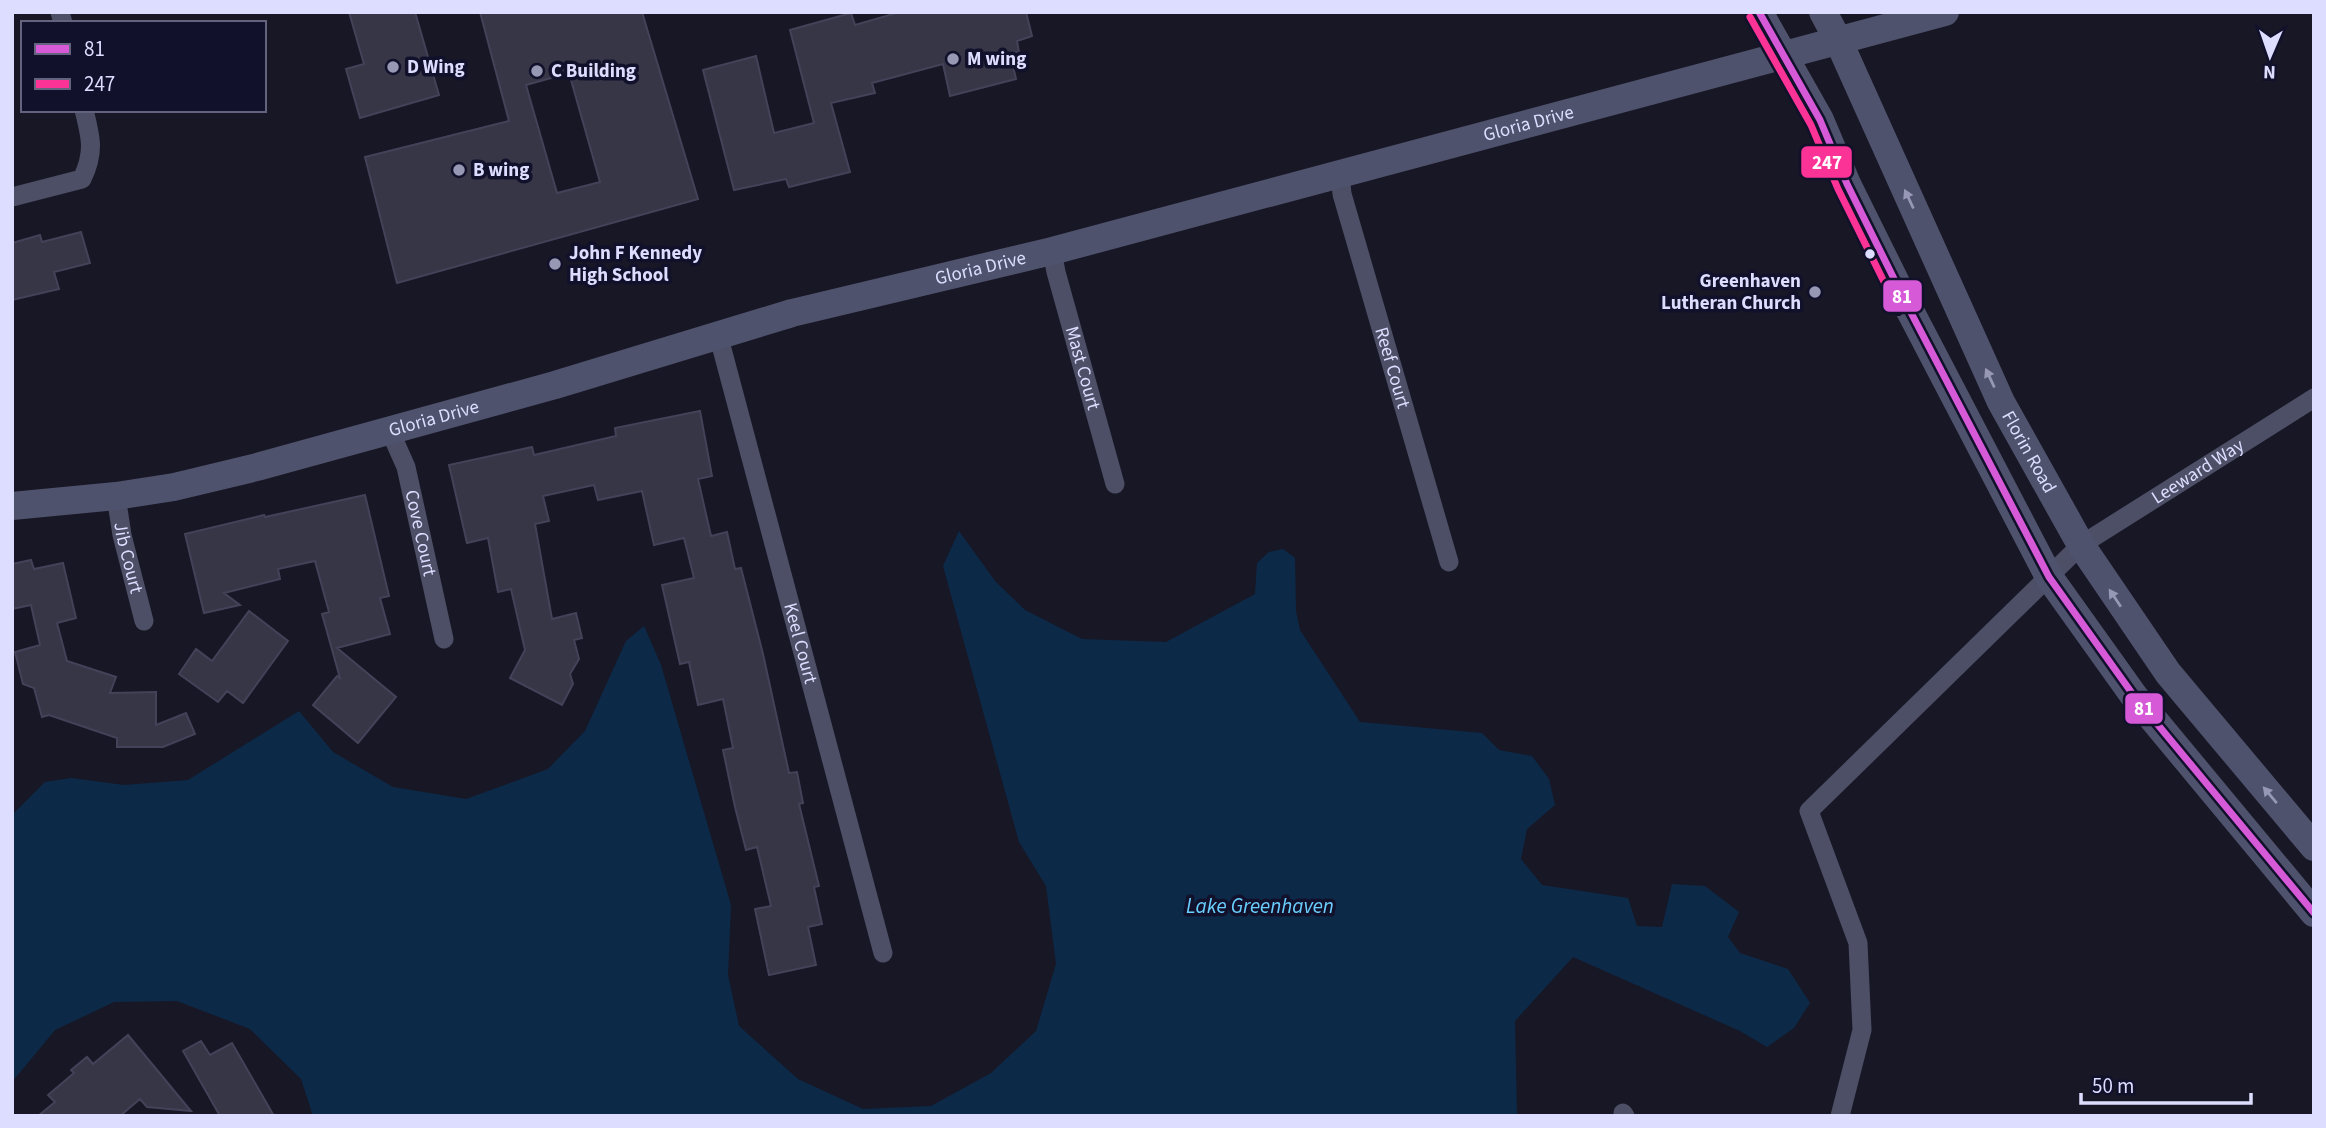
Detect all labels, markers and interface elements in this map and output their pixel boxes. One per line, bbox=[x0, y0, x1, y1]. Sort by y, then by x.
legend bbox=[21, 21, 266, 112]
north arrow bbox=[2235, 21, 2305, 91]
text: 81 bbox=[84, 34, 105, 64]
place label: M wing bbox=[967, 46, 1026, 73]
marker: M wing bbox=[945, 51, 961, 67]
place label: D Wing bbox=[407, 54, 465, 81]
place label: C Building bbox=[551, 58, 636, 85]
text: N bbox=[2263, 58, 2276, 85]
marker: D Wing bbox=[385, 59, 401, 75]
marker: C Building bbox=[529, 63, 545, 79]
text: 247 bbox=[84, 69, 115, 99]
street label: Gloria Drive bbox=[1480, 98, 1577, 148]
line badge: 247 bbox=[1800, 145, 1853, 179]
text: 247 bbox=[1812, 150, 1842, 177]
place label: B wing bbox=[473, 157, 529, 184]
marker: B wing bbox=[451, 162, 467, 178]
one-way arrow bbox=[1903, 189, 1914, 210]
place label: John F Kennedy High School bbox=[569, 240, 702, 289]
street label: Gloria Drive bbox=[932, 244, 1029, 292]
unlabelled marker bbox=[1863, 247, 1877, 261]
marker: John F Kennedy High School bbox=[547, 256, 563, 272]
place label: Greenhaven Lutheran Church bbox=[1661, 268, 1801, 317]
line badge: 81 bbox=[1882, 279, 1923, 313]
marker: Greenhaven Lutheran Church bbox=[1807, 284, 1823, 300]
text: 81 bbox=[1892, 284, 1912, 311]
street label: Mast Court bbox=[1058, 323, 1107, 413]
street label: Reef Court bbox=[1368, 324, 1417, 412]
one-way arrow bbox=[1984, 368, 1996, 388]
street label: Gloria Drive bbox=[386, 393, 482, 444]
street label: Florin Road bbox=[1995, 406, 2063, 498]
street label: Leeward Way bbox=[2146, 432, 2249, 511]
street label: Cove Court bbox=[398, 487, 443, 579]
street label: Jib Court bbox=[107, 520, 150, 597]
one-way arrow bbox=[2109, 588, 2122, 608]
street label: Keel Court bbox=[777, 600, 824, 687]
line badge: 81 bbox=[2124, 692, 2164, 725]
text: 81 bbox=[2134, 696, 2154, 723]
one-way arrow bbox=[2263, 786, 2278, 803]
water label: Lake Greenhaven bbox=[1186, 891, 1334, 921]
scale bar bbox=[2081, 1062, 2251, 1106]
text: 50 m bbox=[2092, 1071, 2134, 1101]

